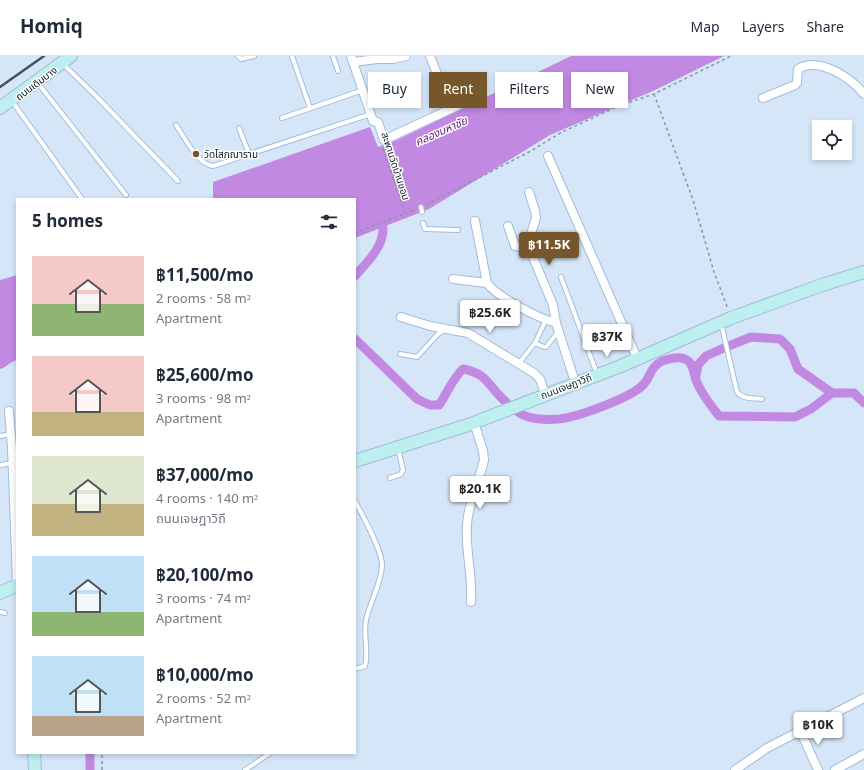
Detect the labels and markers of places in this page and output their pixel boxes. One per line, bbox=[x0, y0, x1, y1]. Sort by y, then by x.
place label: วัดโสภณาราม bbox=[204, 147, 258, 163]
marker: วัดโสภณาราม bbox=[191, 149, 201, 159]
pin: ฿11.5K bbox=[516, 232, 582, 266]
pin: ฿25.6K bbox=[457, 300, 523, 334]
pin: ฿37K bbox=[583, 324, 631, 358]
pin: ฿20.1K bbox=[447, 476, 513, 510]
pin: ฿10K bbox=[794, 712, 842, 746]

